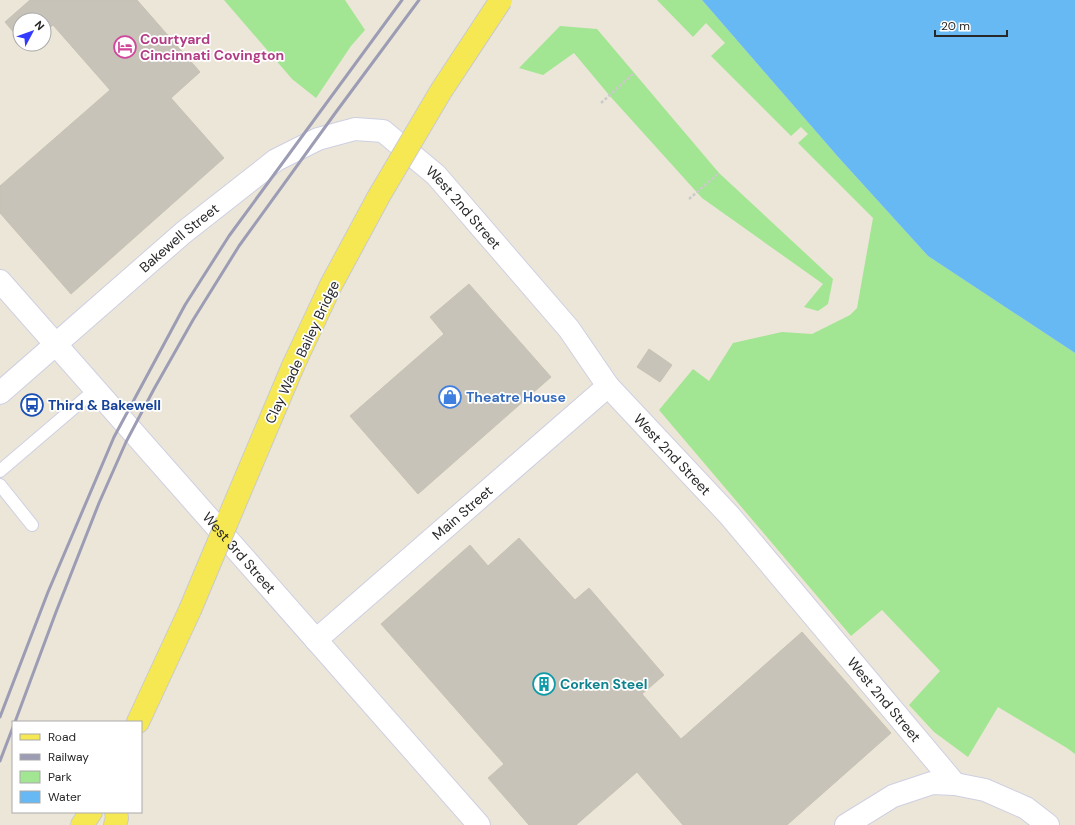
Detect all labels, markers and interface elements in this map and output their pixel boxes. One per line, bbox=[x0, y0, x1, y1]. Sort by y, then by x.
north arrow bbox=[12, 12, 52, 52]
scale bar bbox=[935, 12, 1007, 38]
text: N bbox=[32, 18, 47, 33]
text: 20 m bbox=[941, 18, 970, 34]
place label: Courtyard Cincinnati Covington bbox=[140, 30, 284, 64]
hotel icon: Courtyard Cincinnati Covington bbox=[112, 34, 138, 60]
street label: West 2nd Street bbox=[422, 162, 505, 253]
street label: Bakewell Street bbox=[135, 199, 222, 276]
street label: Clay Wade Bailey Bridge bbox=[261, 277, 343, 426]
shop icon: Theatre House bbox=[437, 384, 463, 410]
place label: Theatre House bbox=[466, 388, 566, 406]
bus stop icon: Third & Bakewell bbox=[19, 392, 45, 418]
place label: Third & Bakewell bbox=[48, 396, 161, 414]
street label: West 2nd Street bbox=[630, 410, 715, 499]
street label: Main Street bbox=[428, 482, 496, 544]
street label: West 3rd Street bbox=[199, 508, 280, 597]
street label: West 2nd Street bbox=[843, 654, 925, 746]
building icon: Corken Steel bbox=[531, 671, 557, 697]
place label: Corken Steel bbox=[560, 675, 647, 693]
legend bbox=[12, 721, 142, 813]
text: Road bbox=[48, 729, 76, 745]
text: Railway bbox=[48, 749, 89, 765]
text: Park bbox=[48, 769, 72, 785]
text: Water bbox=[48, 789, 82, 805]

